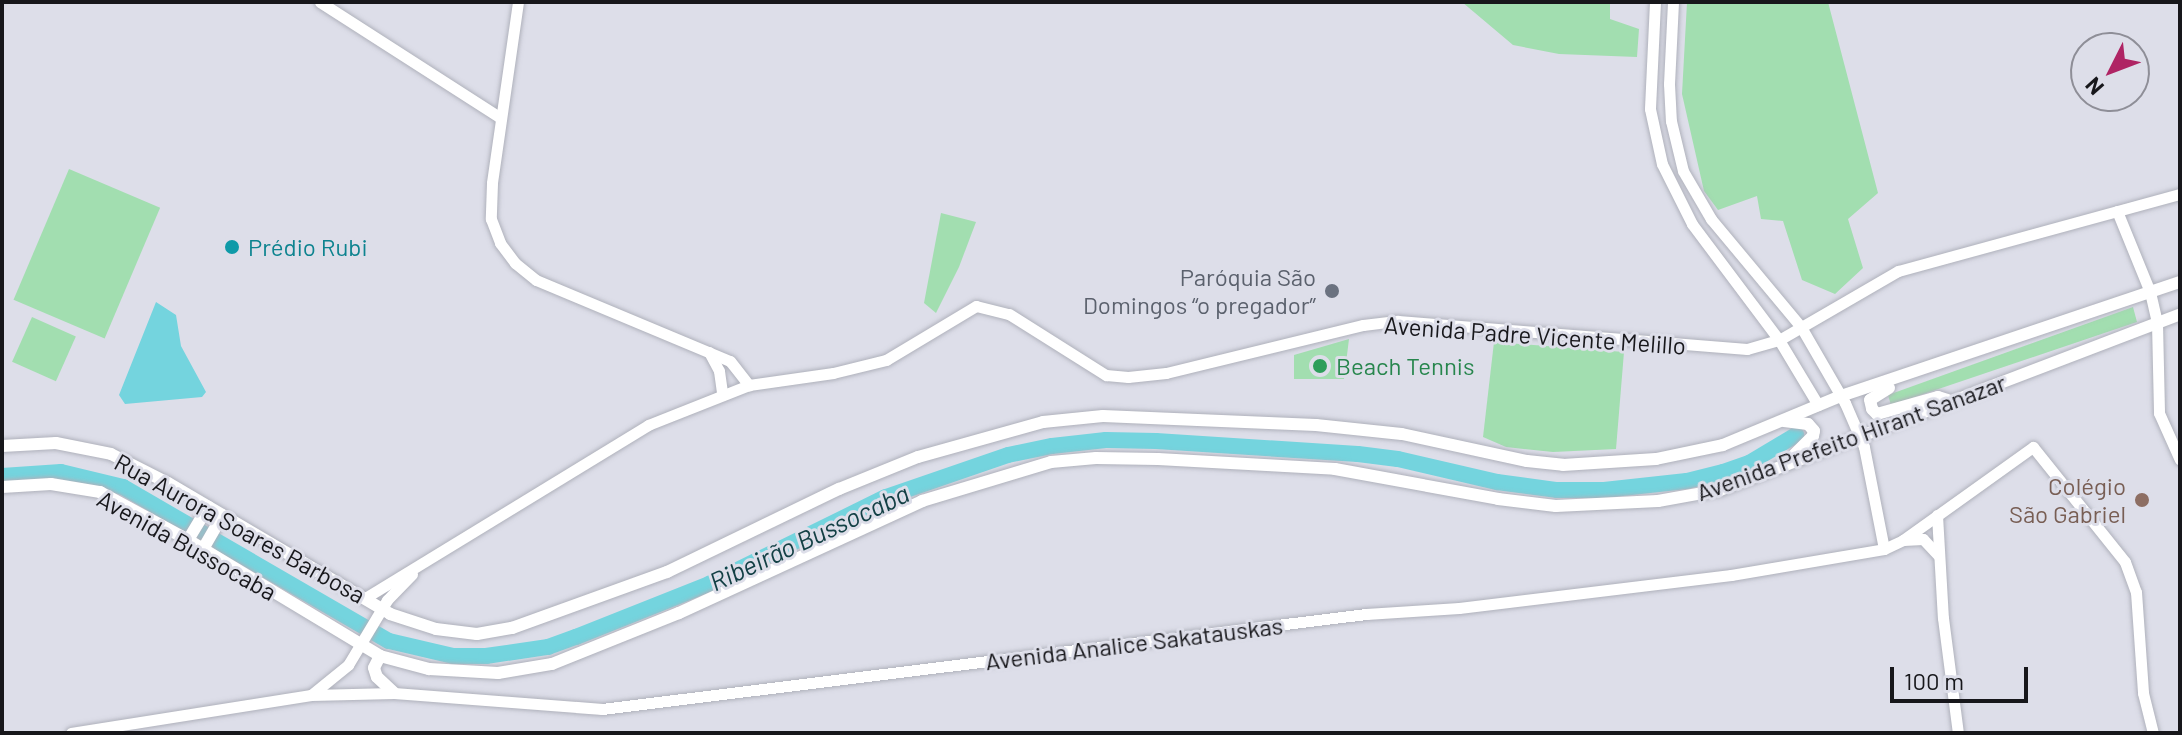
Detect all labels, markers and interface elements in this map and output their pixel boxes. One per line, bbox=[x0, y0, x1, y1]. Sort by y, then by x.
north arrow bbox=[2070, 32, 2150, 112]
text: N bbox=[2079, 73, 2108, 101]
place label: Prédio Rubi bbox=[248, 233, 367, 261]
marker: Prédio Rubi bbox=[223, 238, 241, 256]
place label: Paróquia São Domingos “o pregador” bbox=[1083, 263, 1316, 319]
marker: Paróquia São Domingos “o pregador” bbox=[1323, 282, 1341, 300]
street label: Avenida Padre Vicente Melillo bbox=[1383, 310, 1687, 360]
place label: Beach Tennis bbox=[1336, 352, 1475, 380]
marker: Beach Tennis bbox=[1311, 357, 1329, 375]
street label: Avenida Prefeito Hirant Sanazar bbox=[1692, 367, 2010, 507]
street label: Rua Aurora Soares Barbosa bbox=[110, 447, 370, 609]
place label: Colégio São Gabriel bbox=[2009, 472, 2126, 528]
water label: Ribeirão Bussocaba bbox=[704, 477, 914, 597]
street label: Avenida Bussocaba bbox=[92, 484, 282, 606]
marker: Colégio São Gabriel bbox=[2133, 491, 2151, 509]
street label: Avenida Analice Sakatauskas bbox=[984, 610, 1284, 676]
scale bar bbox=[1894, 651, 2032, 701]
text: 100 m bbox=[1904, 666, 1964, 695]

